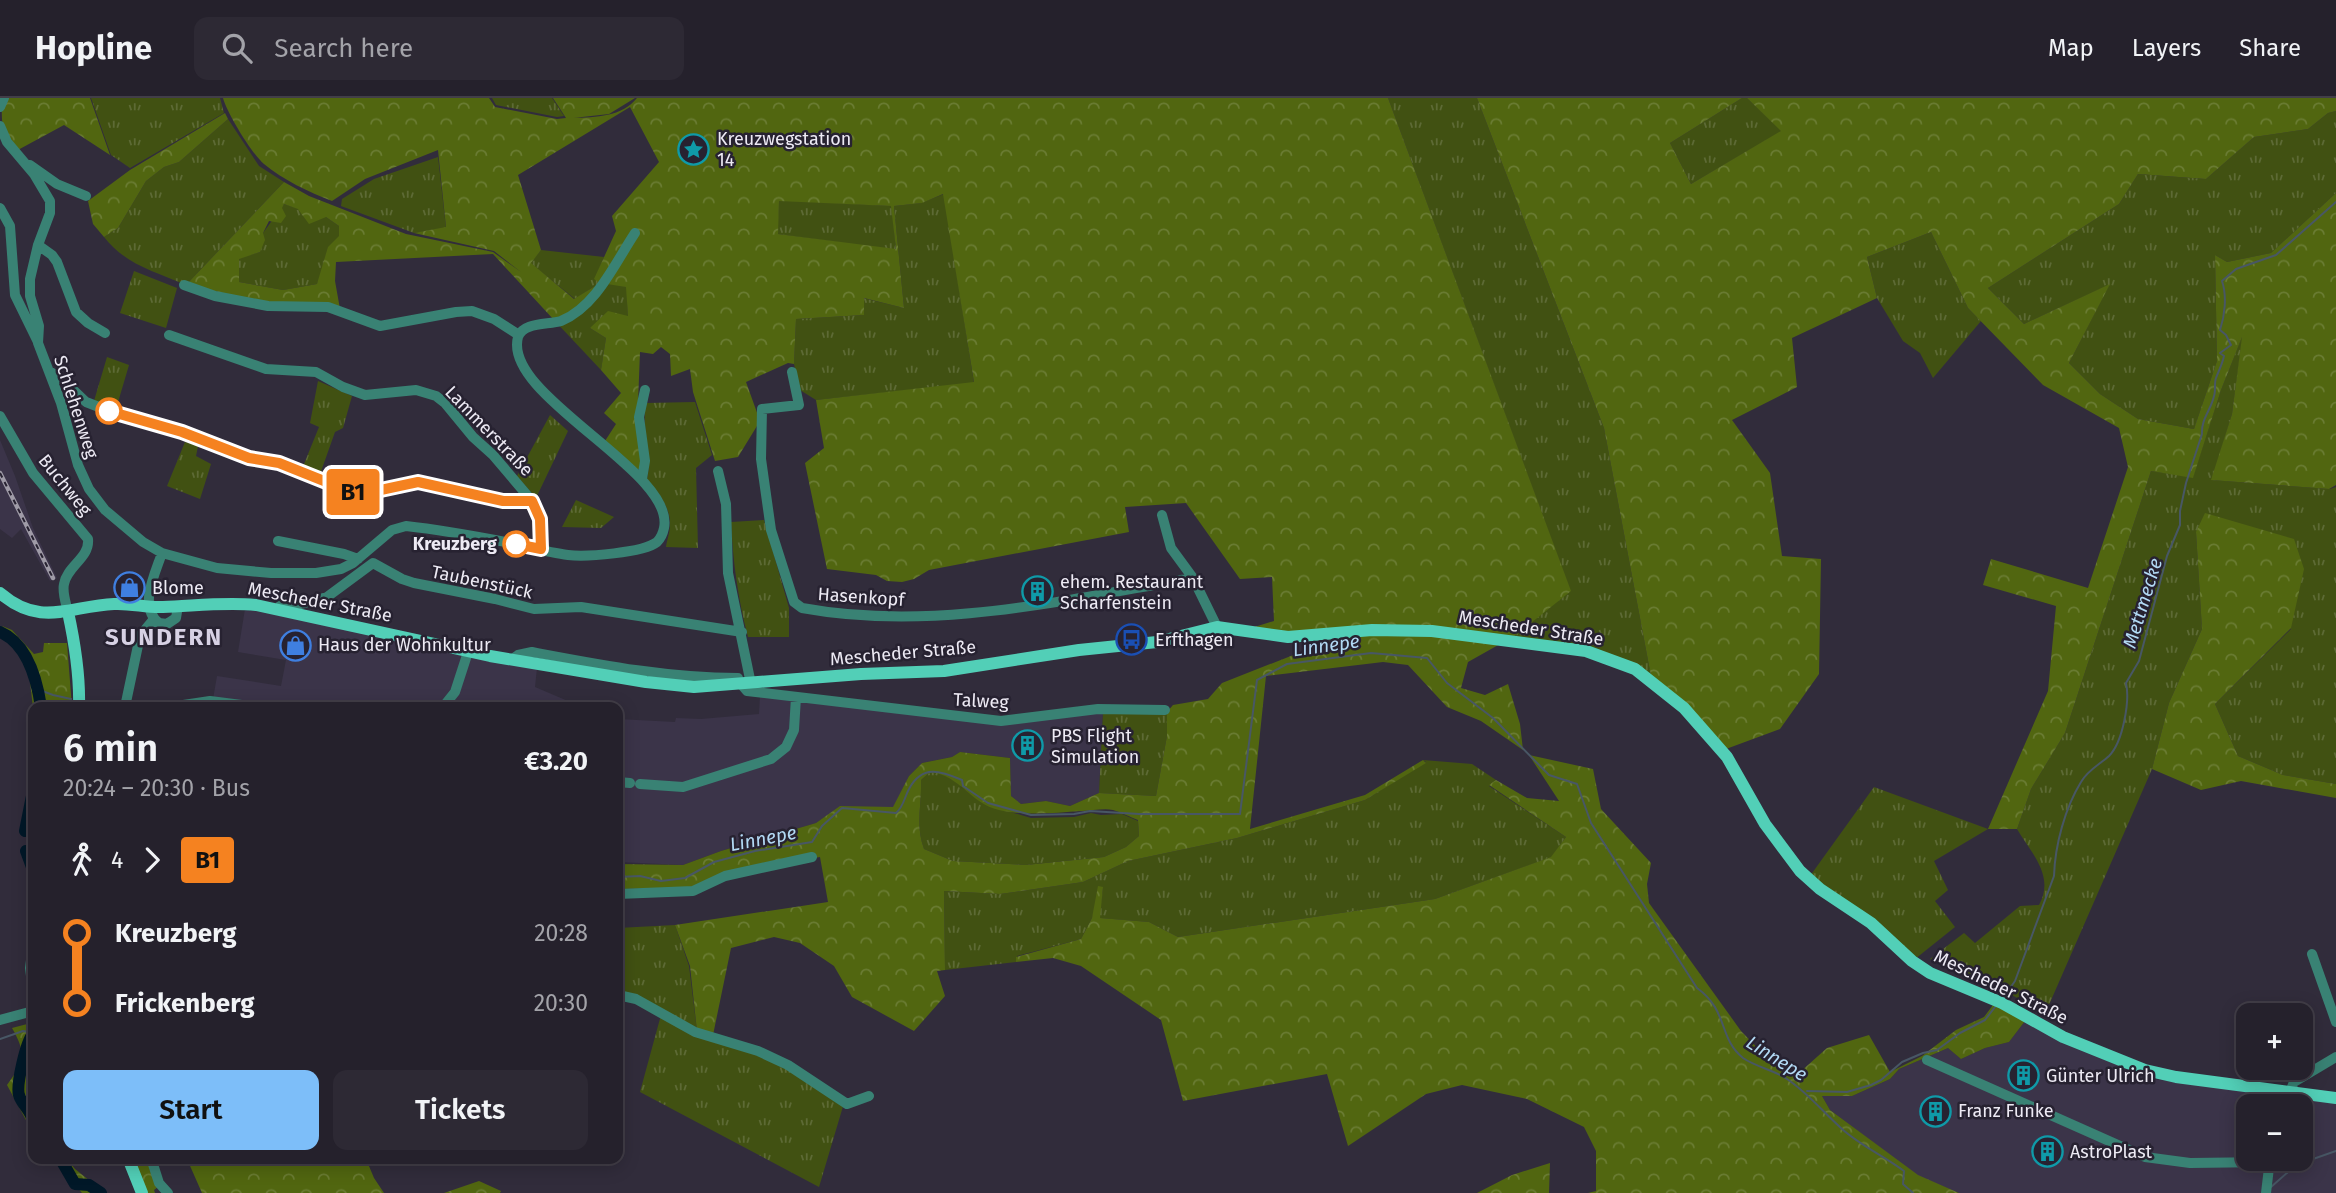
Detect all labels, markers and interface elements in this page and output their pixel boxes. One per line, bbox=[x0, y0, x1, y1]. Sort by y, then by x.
search box bbox=[194, 17, 684, 80]
text: Hopline bbox=[35, 28, 152, 68]
icon: search bbox=[218, 29, 256, 67]
text: Search here bbox=[274, 33, 413, 64]
text: Map bbox=[2048, 34, 2094, 62]
text: Layers bbox=[2132, 34, 2201, 62]
text: Share bbox=[2239, 34, 2301, 62]
place label: Kreuzwegstation 14 bbox=[717, 128, 851, 171]
place icon: Kreuzwegstation 14 bbox=[677, 132, 711, 166]
street label: Schlehenweg bbox=[49, 353, 103, 462]
street label: Lammerstraße bbox=[440, 381, 538, 481]
unlabelled marker bbox=[96, 398, 122, 424]
street label: Buchweg bbox=[34, 450, 97, 521]
line badge: B1 bbox=[322, 469, 384, 515]
text: B1 bbox=[341, 478, 365, 506]
marker: Kreuzberg bbox=[503, 531, 529, 557]
place label: Kreuzberg bbox=[413, 533, 497, 555]
water label: Mettmecke bbox=[2118, 555, 2167, 651]
street label: Taubenstück bbox=[429, 561, 535, 604]
shop icon: Blome bbox=[112, 571, 146, 605]
place label: ehem. Restaurant Scharfenstein bbox=[1060, 571, 1204, 614]
building icon: ehem. Restaurant Scharfenstein bbox=[1020, 575, 1054, 609]
place label: Blome bbox=[152, 577, 204, 599]
street label: Mescheder Straße bbox=[246, 577, 394, 627]
street label: Hasenkopf bbox=[817, 583, 907, 611]
street label: Mescheder Straße bbox=[1457, 606, 1605, 650]
district label: SUNDERN bbox=[105, 623, 223, 651]
bus stop icon: Erfthagen bbox=[1115, 623, 1149, 657]
shop icon: Haus der Wohnkultur bbox=[278, 628, 312, 662]
place label: Erfthagen bbox=[1155, 629, 1234, 651]
water label: Linnepe bbox=[1291, 629, 1361, 662]
place label: Haus der Wohnkultur bbox=[318, 634, 491, 656]
street label: Mescheder Straße bbox=[829, 636, 977, 670]
street label: Talweg bbox=[953, 689, 1010, 713]
text: 6 min bbox=[63, 725, 158, 771]
place label: PBS Flight Simulation bbox=[1051, 725, 1139, 768]
building icon: PBS Flight Simulation bbox=[1011, 729, 1045, 763]
text: €3.20 bbox=[524, 746, 588, 777]
text: 20:24 – 20:30 · Bus bbox=[63, 774, 250, 802]
water label: Linnepe bbox=[728, 821, 799, 856]
icon: walk bbox=[63, 841, 101, 879]
icon: forward bbox=[133, 841, 171, 879]
text: 4 bbox=[111, 846, 123, 874]
text: B1 bbox=[195, 846, 220, 874]
text: Kreuzberg bbox=[115, 918, 237, 949]
text: 20:28 bbox=[534, 919, 588, 947]
street label: Mescheder Straße bbox=[1930, 945, 2072, 1029]
text: Frickenberg bbox=[115, 988, 255, 1019]
text: 20:30 bbox=[534, 989, 588, 1017]
map controls bbox=[2236, 1003, 2313, 1171]
button: + bbox=[2236, 1003, 2313, 1080]
water label: Linnepe bbox=[1742, 1031, 1812, 1086]
building icon: Günter Ulrich bbox=[2006, 1059, 2040, 1093]
place label: Günter Ulrich bbox=[2046, 1065, 2155, 1087]
button: Start bbox=[63, 1070, 319, 1150]
button: Tickets bbox=[333, 1070, 588, 1150]
building icon: Franz Funke bbox=[1918, 1094, 1952, 1128]
button: − bbox=[2236, 1094, 2313, 1171]
place label: Franz Funke bbox=[1958, 1100, 2054, 1122]
building icon: AstroPlast bbox=[2030, 1135, 2064, 1169]
place label: AstroPlast bbox=[2070, 1141, 2153, 1163]

